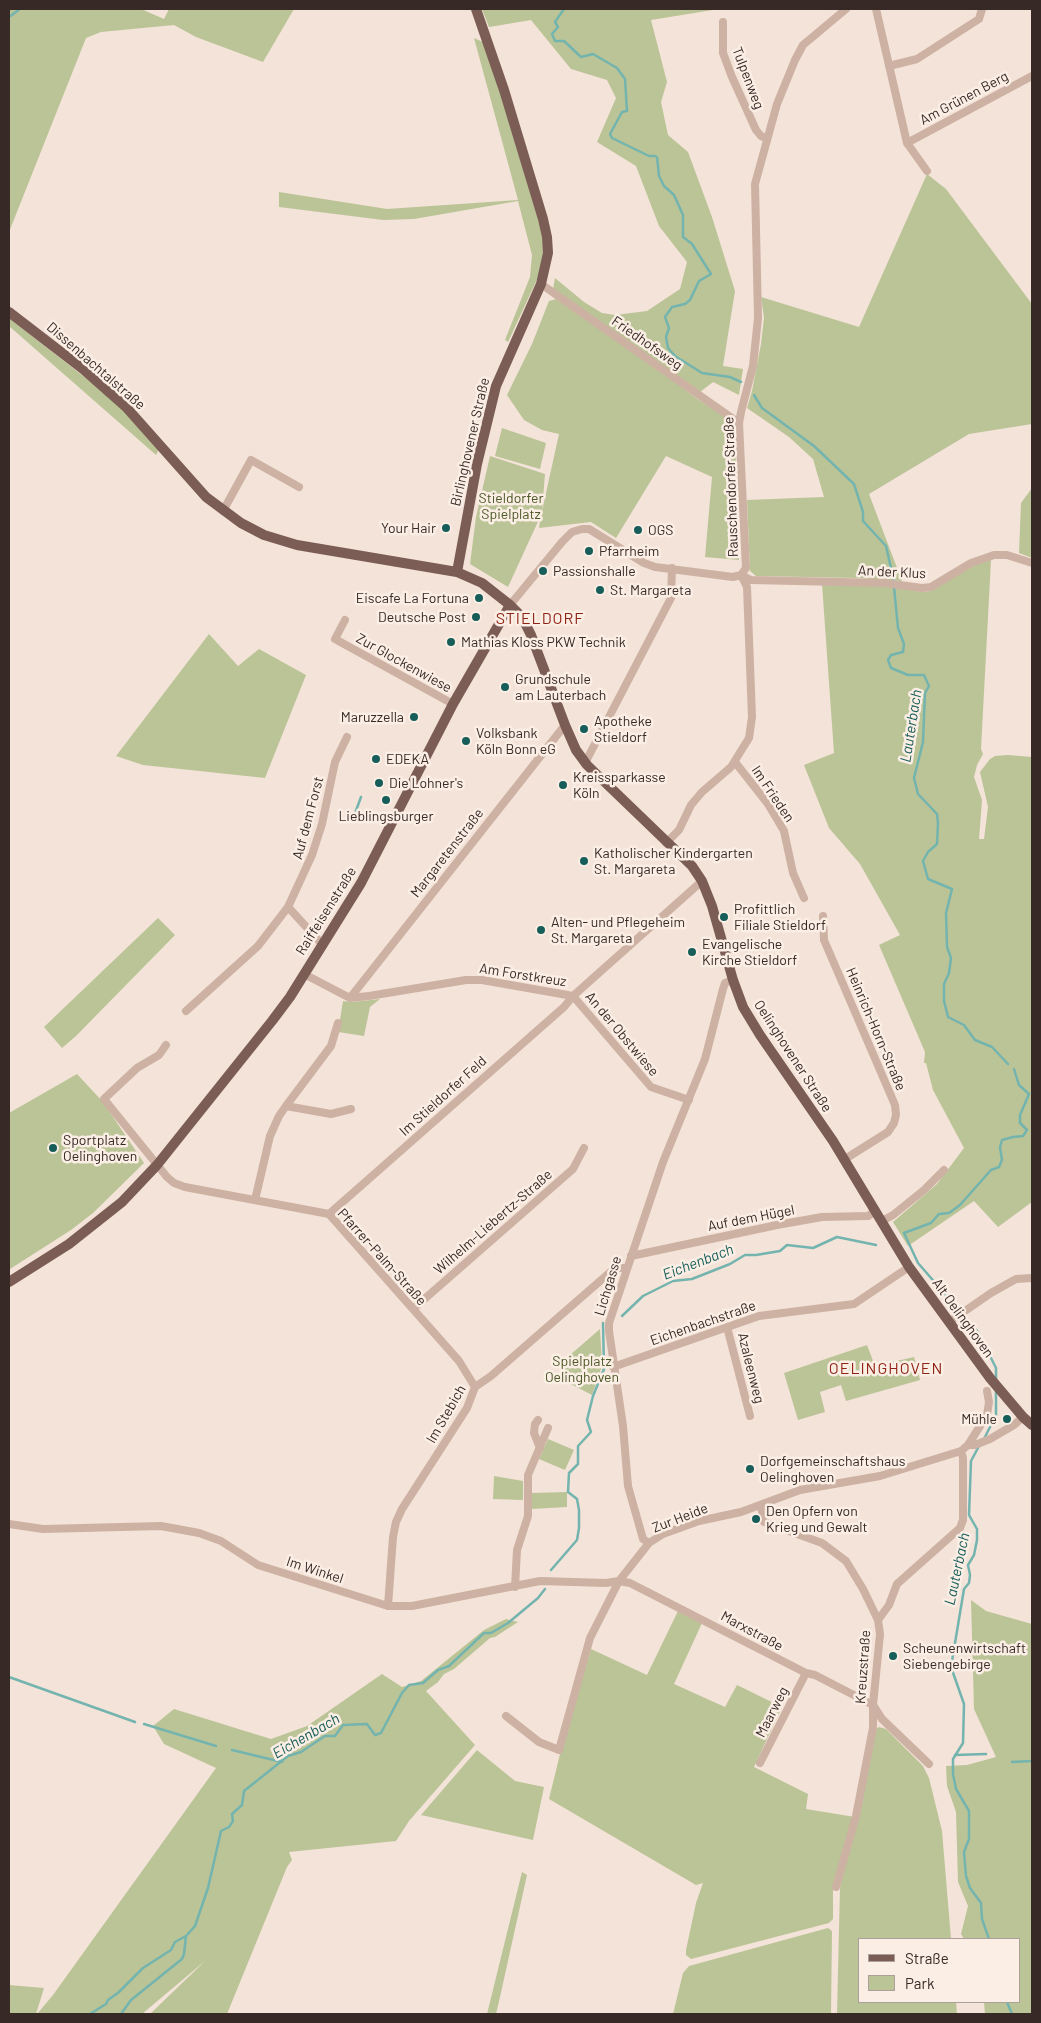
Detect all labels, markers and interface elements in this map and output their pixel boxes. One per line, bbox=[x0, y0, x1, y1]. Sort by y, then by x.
street label: Tulpenweg bbox=[728, 44, 768, 112]
street label: Am Grünen Berg bbox=[917, 68, 1011, 128]
street label: Friedhofsweg bbox=[608, 312, 686, 374]
street label: Dissenbachtalstraße bbox=[43, 319, 149, 413]
street label: Birlinghovener Straße bbox=[447, 376, 493, 508]
street label: Rauschendorfer Straße bbox=[720, 416, 742, 558]
park label: Stieldorfer Spielplatz bbox=[479, 490, 543, 522]
place label: Your Hair bbox=[381, 520, 436, 536]
marker: Your Hair bbox=[440, 522, 452, 534]
place label: OGS bbox=[648, 522, 673, 538]
marker: OGS bbox=[632, 524, 644, 536]
place label: Pfarrheim bbox=[599, 543, 659, 559]
marker: Pfarrheim bbox=[583, 545, 595, 557]
street label: An der Klus bbox=[858, 562, 926, 582]
place label: Passionshalle bbox=[553, 563, 636, 579]
marker: Passionshalle bbox=[537, 565, 549, 577]
place label: St. Margareta bbox=[610, 582, 691, 598]
marker: St. Margareta bbox=[594, 584, 606, 596]
place label: Eiscafe La Fortuna bbox=[356, 590, 469, 606]
marker: Eiscafe La Fortuna bbox=[473, 592, 485, 604]
place label: Deutsche Post bbox=[378, 609, 466, 625]
district label: STIELDORF bbox=[495, 609, 585, 629]
marker: Deutsche Post bbox=[470, 611, 482, 623]
street label: Zur Glockenwiese bbox=[353, 630, 455, 696]
place label: Mathias Kloss PKW Technik bbox=[461, 634, 626, 650]
marker: Mathias Kloss PKW Technik bbox=[445, 636, 457, 648]
place label: Grundschule am Lauterbach bbox=[515, 671, 606, 704]
marker: Grundschule am Lauterbach bbox=[499, 681, 511, 693]
water label: Lauterbach bbox=[896, 688, 926, 764]
place label: Maruzzella bbox=[341, 709, 404, 725]
marker: Maruzzella bbox=[408, 711, 420, 723]
place label: Apotheke Stieldorf bbox=[594, 713, 652, 746]
marker: Apotheke Stieldorf bbox=[578, 723, 590, 735]
place label: Volksbank Köln Bonn eG bbox=[476, 725, 556, 758]
marker: Volksbank Köln Bonn eG bbox=[460, 735, 472, 747]
place label: EDEKA bbox=[386, 751, 429, 767]
marker: EDEKA bbox=[370, 753, 382, 765]
street label: Im Frieden bbox=[748, 763, 798, 825]
place label: Kreissparkasse Köln bbox=[573, 769, 666, 802]
street label: Auf dem Forst bbox=[289, 775, 327, 861]
place label: Die Lohner's bbox=[389, 775, 463, 791]
marker: Die Lohner's bbox=[373, 777, 385, 789]
marker: Kreissparkasse Köln bbox=[557, 779, 569, 791]
marker: Lieblingsburger bbox=[380, 794, 392, 806]
street label: Margaretenstraße bbox=[407, 805, 487, 901]
place label: Lieblingsburger bbox=[338, 808, 434, 824]
place label: Katholischer Kindergarten St. Margareta bbox=[594, 845, 753, 878]
marker: Katholischer Kindergarten St. Margareta bbox=[578, 855, 590, 867]
street label: Raiffeisenstraße bbox=[292, 864, 360, 958]
place label: Profittlich Filiale Stieldorf bbox=[734, 901, 826, 934]
marker: Profittlich Filiale Stieldorf bbox=[718, 911, 730, 923]
place label: Alten- und Pflegeheim St. Margareta bbox=[551, 914, 685, 946]
marker: Alten- und Pflegeheim St. Margareta bbox=[535, 924, 547, 936]
place label: Evangelische Kirche Stieldorf bbox=[702, 936, 797, 969]
marker: Evangelische Kirche Stieldorf bbox=[686, 946, 698, 958]
street label: Am Forstkreuz bbox=[478, 960, 568, 990]
street label: Heinrich-Horn-Straße bbox=[842, 965, 910, 1093]
street label: An der Obstwiese bbox=[582, 988, 662, 1080]
street label: Oelinghovener Straße bbox=[750, 997, 836, 1115]
street label: Im Stieldorfer Feld bbox=[396, 1052, 490, 1140]
place label: Sportplatz Oelinghoven bbox=[63, 1132, 137, 1164]
marker: Sportplatz Oelinghoven bbox=[47, 1142, 59, 1154]
street label: Wilhelm-Liebertz-Straße bbox=[430, 1166, 556, 1278]
street label: Auf dem Hügel bbox=[706, 1201, 796, 1235]
street label: Pfarrer-Palm-Straße bbox=[334, 1205, 430, 1309]
water label: Eichenbach bbox=[660, 1240, 736, 1284]
street label: Lichgasse bbox=[591, 1254, 625, 1318]
street label: Alt Oelinghoven bbox=[929, 1275, 997, 1361]
street label: Eichenbachstraße bbox=[648, 1297, 758, 1349]
street label: Azaleenweg bbox=[734, 1331, 768, 1405]
park label: Spielplatz Oelinghoven bbox=[545, 1353, 619, 1385]
district label: OELINGHOVEN bbox=[827, 1359, 945, 1379]
street label: Im Stebich bbox=[423, 1382, 469, 1446]
place label: Mühle bbox=[961, 1411, 997, 1427]
marker: Mühle bbox=[1001, 1413, 1013, 1425]
place label: Dorfgemeinschaftshaus Oelinghoven bbox=[760, 1453, 905, 1485]
marker: Dorfgemeinschaftshaus Oelinghoven bbox=[744, 1463, 756, 1475]
street label: Zur Heide bbox=[650, 1500, 710, 1536]
place label: Den Opfern von Krieg und Gewalt bbox=[766, 1503, 868, 1535]
marker: Den Opfern von Krieg und Gewalt bbox=[750, 1513, 762, 1525]
water label: Lauterbach bbox=[941, 1531, 973, 1607]
street label: Im Winkel bbox=[284, 1553, 346, 1587]
street label: Marxstraße bbox=[718, 1608, 786, 1654]
street label: Kreuzstraße bbox=[852, 1629, 874, 1705]
place label: Scheunenwirtschaft Siebengebirge bbox=[903, 1640, 1026, 1672]
marker: Scheunenwirtschaft Siebengebirge bbox=[887, 1650, 899, 1662]
street label: Maarweg bbox=[752, 1684, 792, 1740]
water label: Eichenbach bbox=[269, 1710, 343, 1762]
legend bbox=[858, 1938, 1021, 2003]
text: Straße bbox=[905, 1949, 949, 1967]
text: Park bbox=[905, 1974, 934, 1992]

